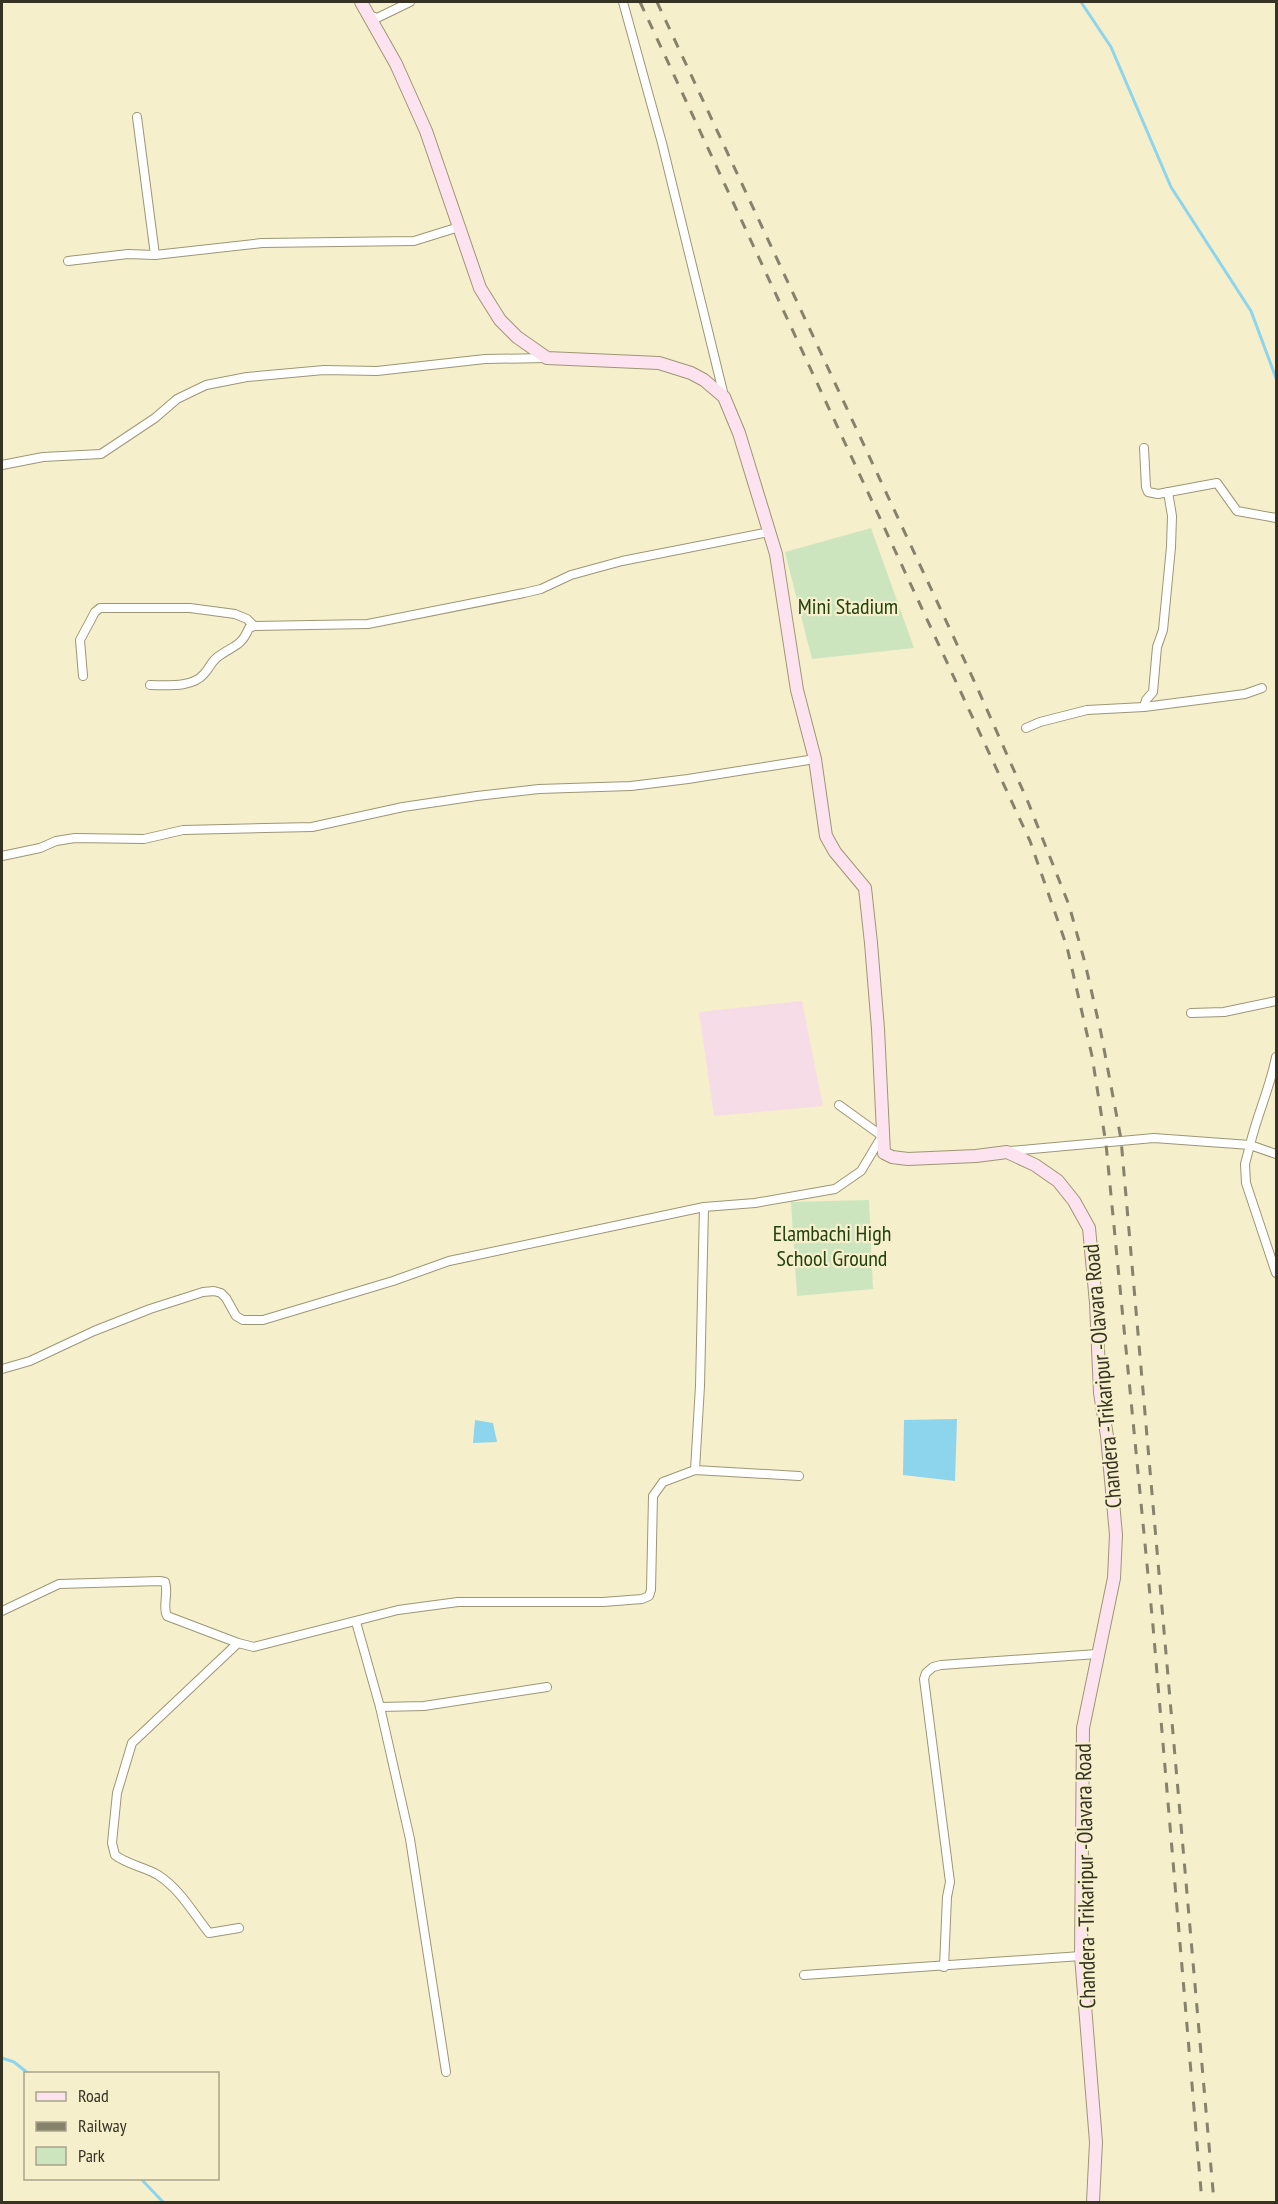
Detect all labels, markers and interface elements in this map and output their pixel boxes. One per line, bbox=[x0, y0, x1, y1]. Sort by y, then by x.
park label: Mini Stadium bbox=[798, 592, 898, 620]
park label: Elambachi High School Ground bbox=[773, 1219, 891, 1272]
street label: Chandera -Trikaripur -Olavara Road bbox=[1076, 1243, 1128, 1509]
street label: Chandera -Trikaripur -Olavara Road bbox=[1069, 1743, 1101, 2009]
legend bbox=[24, 2072, 219, 2180]
text: Road bbox=[78, 2084, 109, 2107]
text: Railway bbox=[78, 2114, 127, 2137]
text: Park bbox=[78, 2144, 105, 2167]

